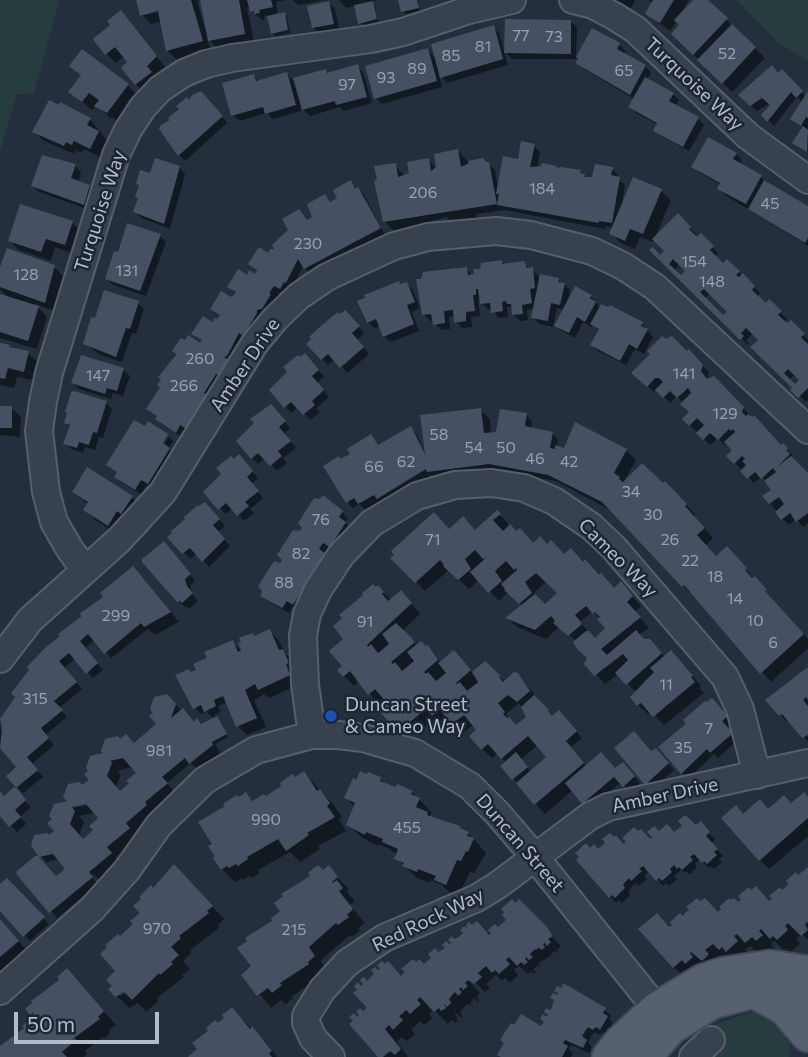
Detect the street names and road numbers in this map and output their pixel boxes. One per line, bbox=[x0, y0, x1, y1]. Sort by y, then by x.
street label: Turquoise Way bbox=[640, 32, 748, 136]
street label: Turquoise Way bbox=[70, 147, 130, 275]
street label: Amber Drive bbox=[205, 314, 285, 416]
street label: Cameo Way bbox=[574, 514, 662, 602]
street label: Amber Drive bbox=[610, 773, 720, 817]
street label: Duncan Street bbox=[471, 789, 569, 897]
street label: Red Rock Way bbox=[368, 883, 488, 957]

